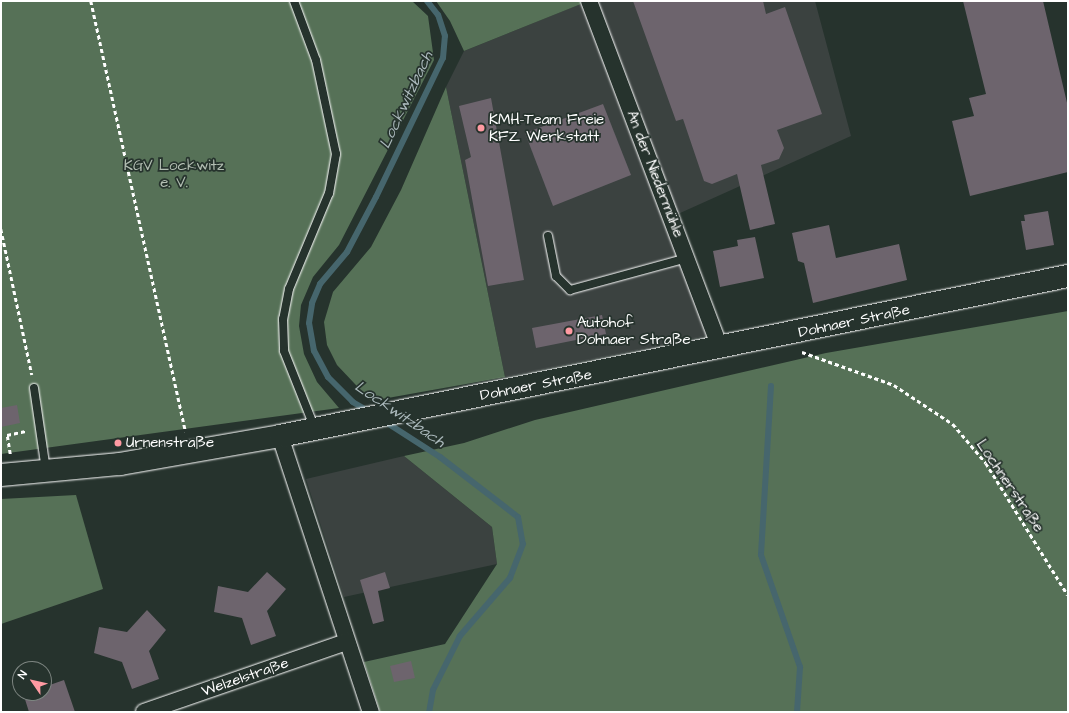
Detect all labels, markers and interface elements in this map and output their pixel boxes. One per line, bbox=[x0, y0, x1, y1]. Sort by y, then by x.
water label: Lockwitzbach bbox=[375, 48, 437, 152]
street label: An der Niedermühle bbox=[623, 108, 687, 240]
place label: KMH-Team Freie KFZ Werkstatt bbox=[489, 110, 604, 145]
marker: KMH-Team Freie KFZ Werkstatt bbox=[476, 123, 486, 133]
park label: KGV Lockwitz e. V. bbox=[124, 156, 224, 191]
street label: Dohnaer Straße bbox=[797, 300, 911, 342]
place label: Autohof Dohnaer Straße bbox=[577, 313, 691, 348]
marker: Autohof Dohnaer Straße bbox=[564, 326, 574, 336]
street label: Dohnaer Straße bbox=[479, 365, 593, 405]
water label: Lockwitzbach bbox=[351, 377, 449, 451]
place label: Urnenstraße bbox=[126, 434, 214, 452]
street label: Lochnerstraße bbox=[972, 436, 1048, 536]
marker: Urnenstraße bbox=[113, 438, 123, 448]
street label: Welzelstraße bbox=[199, 654, 291, 700]
north arrow bbox=[12, 661, 52, 701]
text: N bbox=[14, 668, 31, 682]

